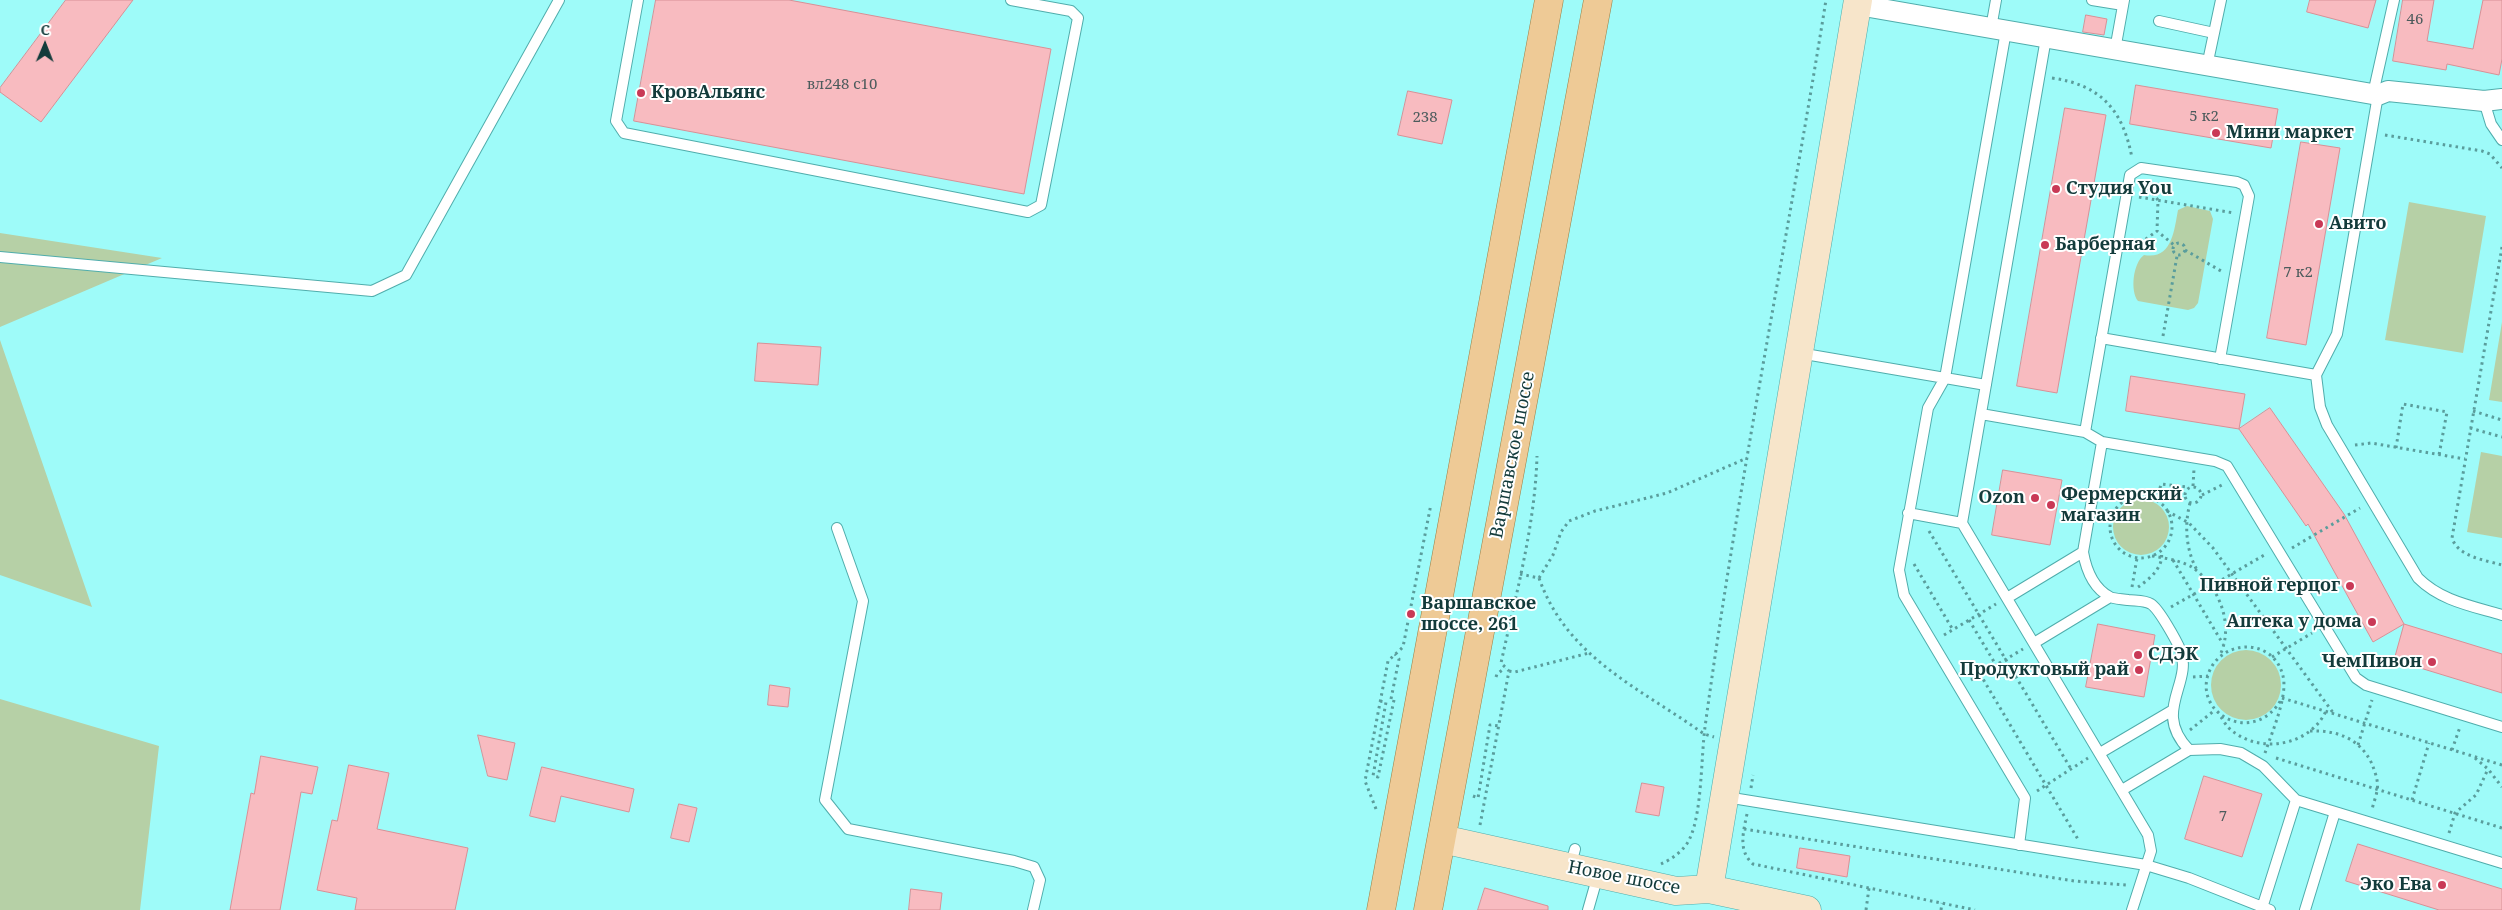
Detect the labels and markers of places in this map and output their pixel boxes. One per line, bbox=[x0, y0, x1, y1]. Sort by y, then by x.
place label: КровАльянс bbox=[651, 82, 765, 104]
marker: КровАльянс bbox=[635, 87, 647, 99]
place label: Мини маркет bbox=[2226, 122, 2354, 144]
marker: Мини маркет bbox=[2210, 127, 2222, 139]
place label: Студия You bbox=[2066, 178, 2172, 200]
marker: Студия You bbox=[2050, 183, 2062, 195]
place label: Авито bbox=[2329, 213, 2387, 235]
marker: Авито bbox=[2313, 218, 2325, 230]
place label: Барберная bbox=[2055, 234, 2155, 256]
marker: Барберная bbox=[2039, 239, 2051, 251]
place label: Фермерский магазин bbox=[2061, 484, 2182, 526]
place label: Ozon bbox=[1978, 487, 2025, 509]
marker: Ozon bbox=[2029, 492, 2041, 504]
marker: Фермерский магазин bbox=[2045, 499, 2057, 511]
place label: Пивной герцог bbox=[2200, 575, 2340, 597]
marker: Пивной герцог bbox=[2344, 580, 2356, 592]
place label: Варшавское шоссе, 261 bbox=[1421, 593, 1536, 636]
marker: Варшавское шоссе, 261 bbox=[1405, 608, 1417, 620]
place label: Аптека у дома bbox=[2226, 611, 2362, 633]
marker: Аптека у дома bbox=[2366, 616, 2378, 628]
place label: СДЭК bbox=[2148, 644, 2198, 666]
marker: СДЭК bbox=[2132, 649, 2144, 661]
place label: ЧемПивон bbox=[2322, 651, 2422, 673]
marker: ЧемПивон bbox=[2426, 656, 2438, 668]
place label: Продуктовый рай bbox=[1960, 659, 2129, 681]
marker: Продуктовый рай bbox=[2133, 664, 2145, 676]
place label: Эко Ева bbox=[2360, 874, 2432, 896]
marker: Эко Ева bbox=[2436, 879, 2448, 891]

